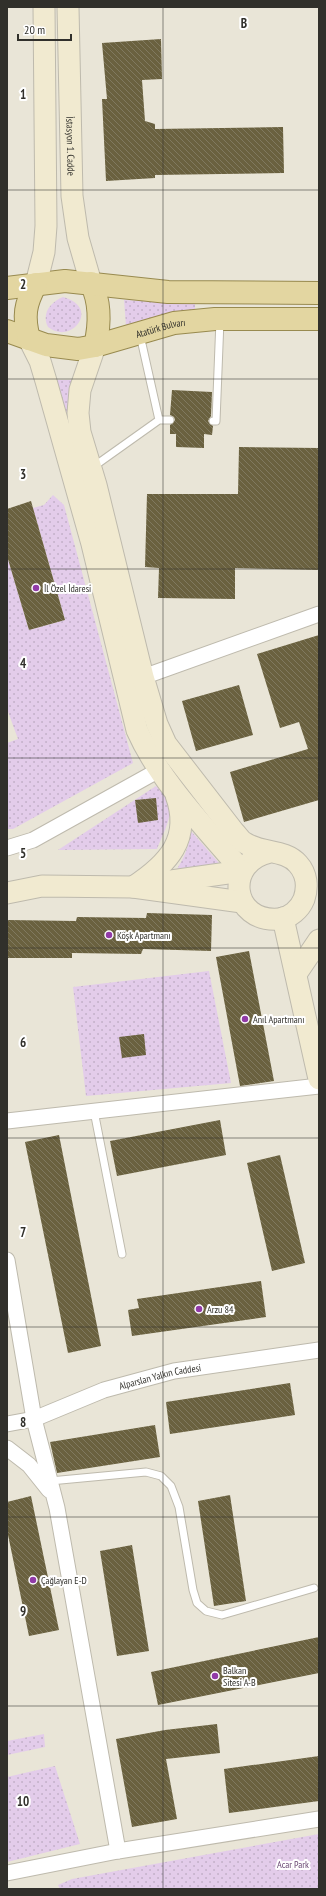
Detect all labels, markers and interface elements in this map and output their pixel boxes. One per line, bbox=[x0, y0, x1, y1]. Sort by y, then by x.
text: B bbox=[241, 15, 247, 32]
scale bar bbox=[18, 16, 71, 42]
text: 20 m bbox=[24, 22, 45, 37]
text: 1 bbox=[20, 86, 26, 103]
street label: İstasyon 1. Cadde bbox=[64, 116, 78, 176]
text: 2 bbox=[20, 276, 26, 293]
street label: Atatürk Bulvarı bbox=[134, 315, 186, 340]
text: 3 bbox=[20, 466, 26, 483]
place label: İl Özel İdaresi bbox=[44, 582, 91, 595]
marker: İl Özel İdaresi bbox=[31, 583, 41, 593]
text: 4 bbox=[20, 655, 27, 672]
text: 5 bbox=[20, 845, 26, 862]
place label: Köşk Apartmanı bbox=[117, 929, 171, 942]
marker: Köşk Apartmanı bbox=[104, 930, 114, 940]
place label: Anıl Apartmanı bbox=[253, 1013, 304, 1026]
marker: Anıl Apartmanı bbox=[240, 1014, 250, 1024]
text: 6 bbox=[20, 1034, 26, 1051]
text: 7 bbox=[20, 1224, 26, 1241]
place label: Arzu 84 bbox=[207, 1303, 234, 1316]
marker: Arzu 84 bbox=[194, 1304, 204, 1314]
street label: Alparslan Yalkın Caddesi bbox=[118, 1361, 202, 1392]
text: 8 bbox=[20, 1414, 26, 1431]
place label: Çağlayan E-D bbox=[41, 1574, 87, 1587]
marker: Çağlayan E-D bbox=[28, 1575, 38, 1585]
text: 9 bbox=[20, 1603, 26, 1620]
place label: Balkan Sitesi A-B bbox=[223, 1664, 256, 1689]
marker: Balkan Sitesi A-B bbox=[210, 1671, 220, 1681]
text: 10 bbox=[17, 1793, 29, 1810]
park label: Acar Park bbox=[277, 1858, 309, 1871]

